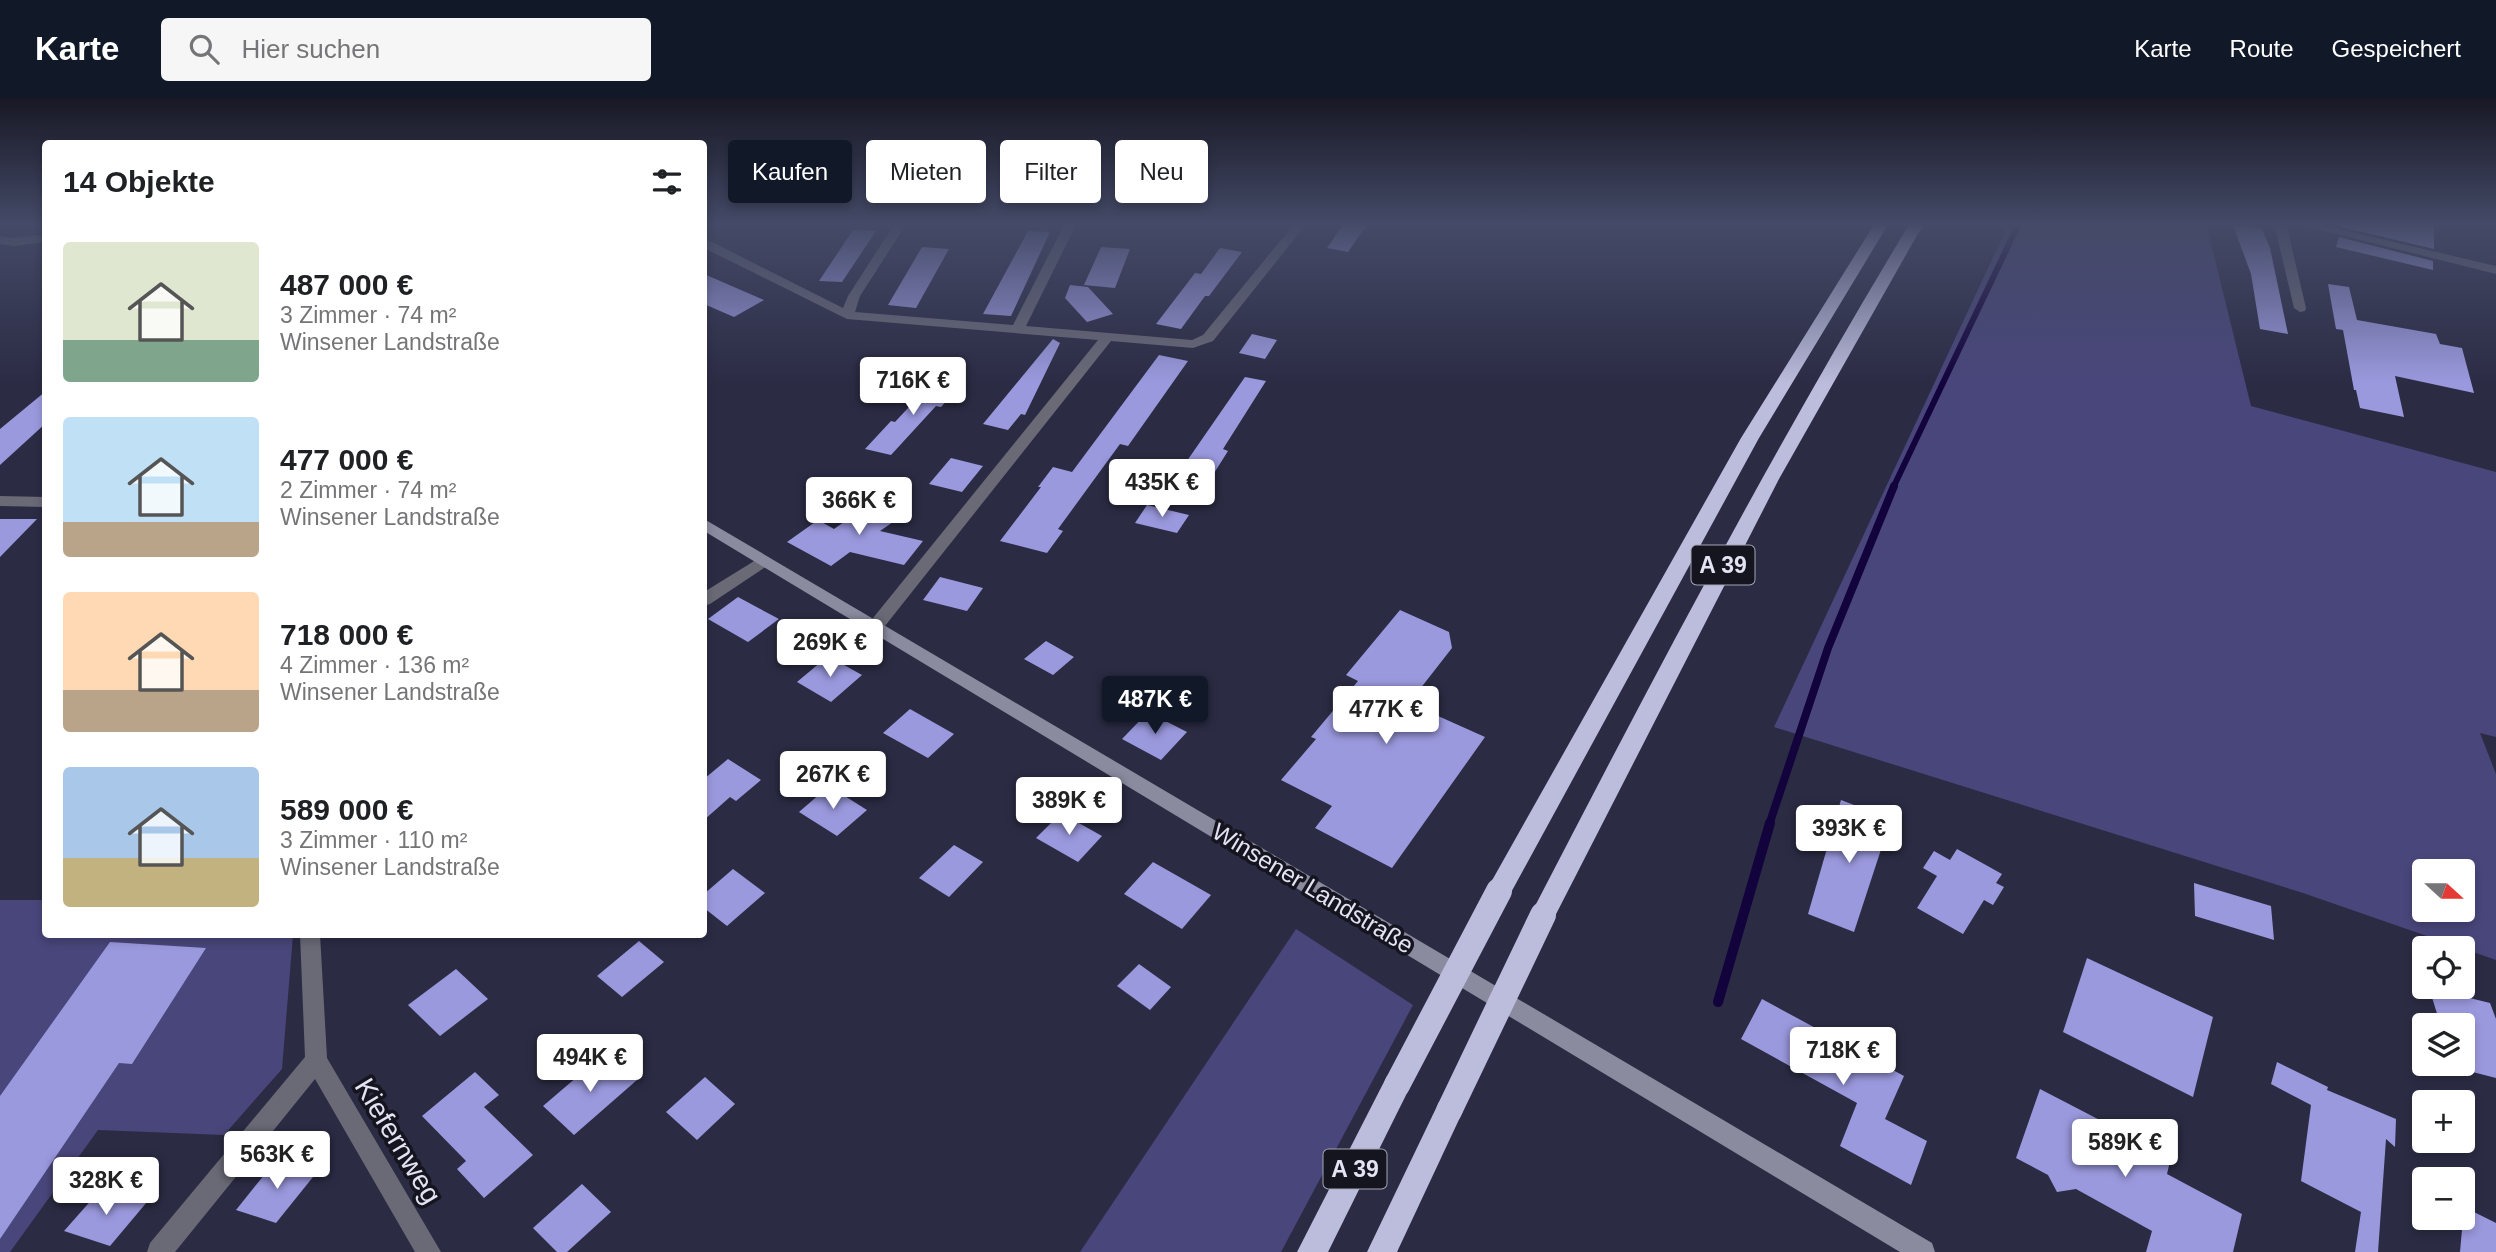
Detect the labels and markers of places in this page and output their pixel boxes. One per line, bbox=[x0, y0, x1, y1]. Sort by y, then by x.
pin: 716K € bbox=[856, 358, 970, 417]
pin: 435K € bbox=[1105, 460, 1219, 519]
pin: 366K € bbox=[802, 478, 916, 537]
pin: 269K € bbox=[773, 620, 887, 679]
pin: 487K € bbox=[1098, 676, 1212, 736]
pin: 477K € bbox=[1329, 686, 1443, 746]
pin: 267K € bbox=[776, 752, 890, 811]
pin: 389K € bbox=[1012, 778, 1126, 837]
pin: 393K € bbox=[1792, 806, 1906, 865]
pin: 718K € bbox=[1786, 1028, 1900, 1087]
pin: 494K € bbox=[533, 1034, 647, 1094]
pin: 589K € bbox=[2068, 1119, 2182, 1179]
pin: 563K € bbox=[220, 1132, 334, 1191]
pin: 328K € bbox=[49, 1158, 163, 1217]

